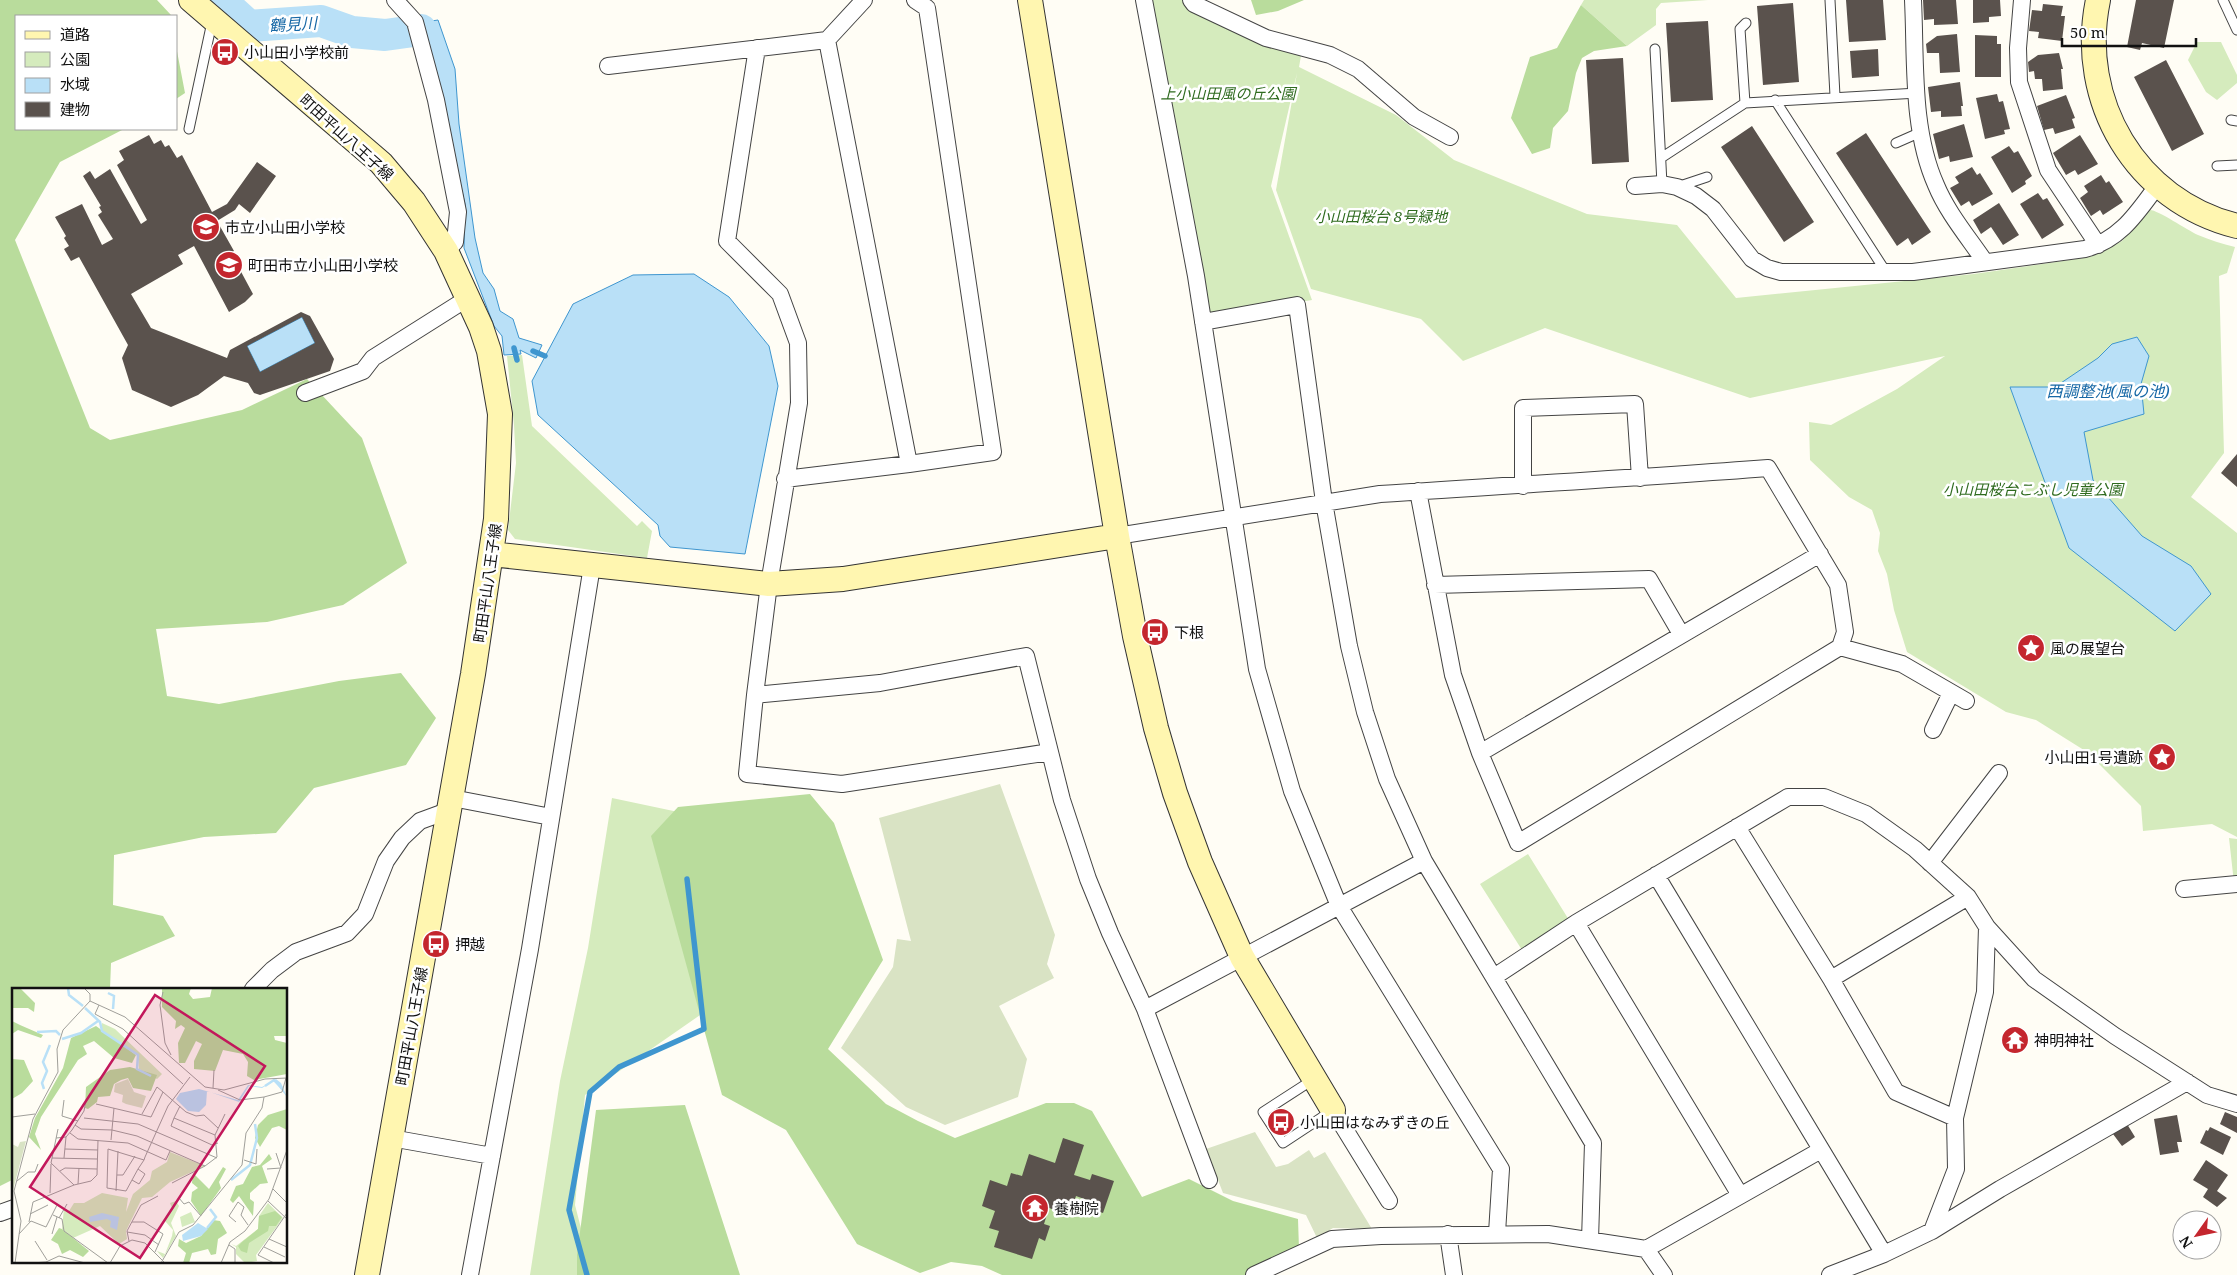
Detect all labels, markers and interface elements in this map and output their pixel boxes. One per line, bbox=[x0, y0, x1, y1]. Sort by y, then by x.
water label: 鶴見川 bbox=[268, 12, 320, 36]
legend bbox=[15, 15, 178, 130]
scale bar bbox=[2062, 15, 2196, 47]
text: 50 m bbox=[2070, 22, 2105, 42]
text: 道路 bbox=[60, 24, 90, 44]
bus stop icon: 小山田小学校前 bbox=[210, 37, 240, 67]
place label: 小山田小学校前 bbox=[244, 42, 349, 62]
text: 公園 bbox=[60, 49, 90, 69]
text: 水域 bbox=[60, 74, 90, 94]
park label: 上小山田風の丘公園 bbox=[1160, 83, 1297, 103]
street label: 町田平山八王子線 bbox=[296, 89, 398, 185]
text: 建物 bbox=[60, 99, 90, 119]
park label: 小山田桜台 8号緑地 bbox=[1315, 206, 1449, 226]
school or university icon: 市立小山田小学校 bbox=[191, 212, 221, 242]
place label: 市立小山田小学校 bbox=[225, 217, 345, 237]
school or university icon: 町田市立小山田小学校 bbox=[214, 250, 244, 280]
place label: 町田市立小山田小学校 bbox=[248, 255, 398, 275]
water label: 西調整池(風の池) bbox=[2046, 380, 2170, 402]
park label: 小山田桜台こぶし児童公園 bbox=[1943, 479, 2125, 499]
street label: 町田平山八王子線 bbox=[469, 522, 505, 644]
bus stop icon: 下根 bbox=[1140, 617, 1170, 647]
place label: 下根 bbox=[1174, 622, 1204, 642]
place icon: 風の展望台 bbox=[2016, 633, 2046, 663]
place label: 風の展望台 bbox=[2050, 638, 2125, 658]
place icon: 小山田1号遺跡 bbox=[2147, 742, 2177, 772]
place label: 小山田1号遺跡 bbox=[2045, 747, 2143, 767]
bus stop icon: 押越 bbox=[421, 929, 451, 959]
place label: 押越 bbox=[455, 934, 485, 954]
street label: 町田平山八王子線 bbox=[391, 965, 431, 1087]
inset map bbox=[12, 988, 288, 1262]
temple icon: 神明神社 bbox=[2000, 1025, 2030, 1055]
place label: 神明神社 bbox=[2034, 1030, 2094, 1050]
bus stop icon: 小山田はなみずきの丘 bbox=[1266, 1107, 1296, 1137]
place label: 小山田はなみずきの丘 bbox=[1300, 1112, 1450, 1132]
temple icon: 養樹院 bbox=[1020, 1193, 1050, 1223]
place label: 養樹院 bbox=[1054, 1198, 1099, 1218]
north arrow bbox=[2172, 1210, 2222, 1260]
text: N bbox=[2175, 1233, 2197, 1252]

